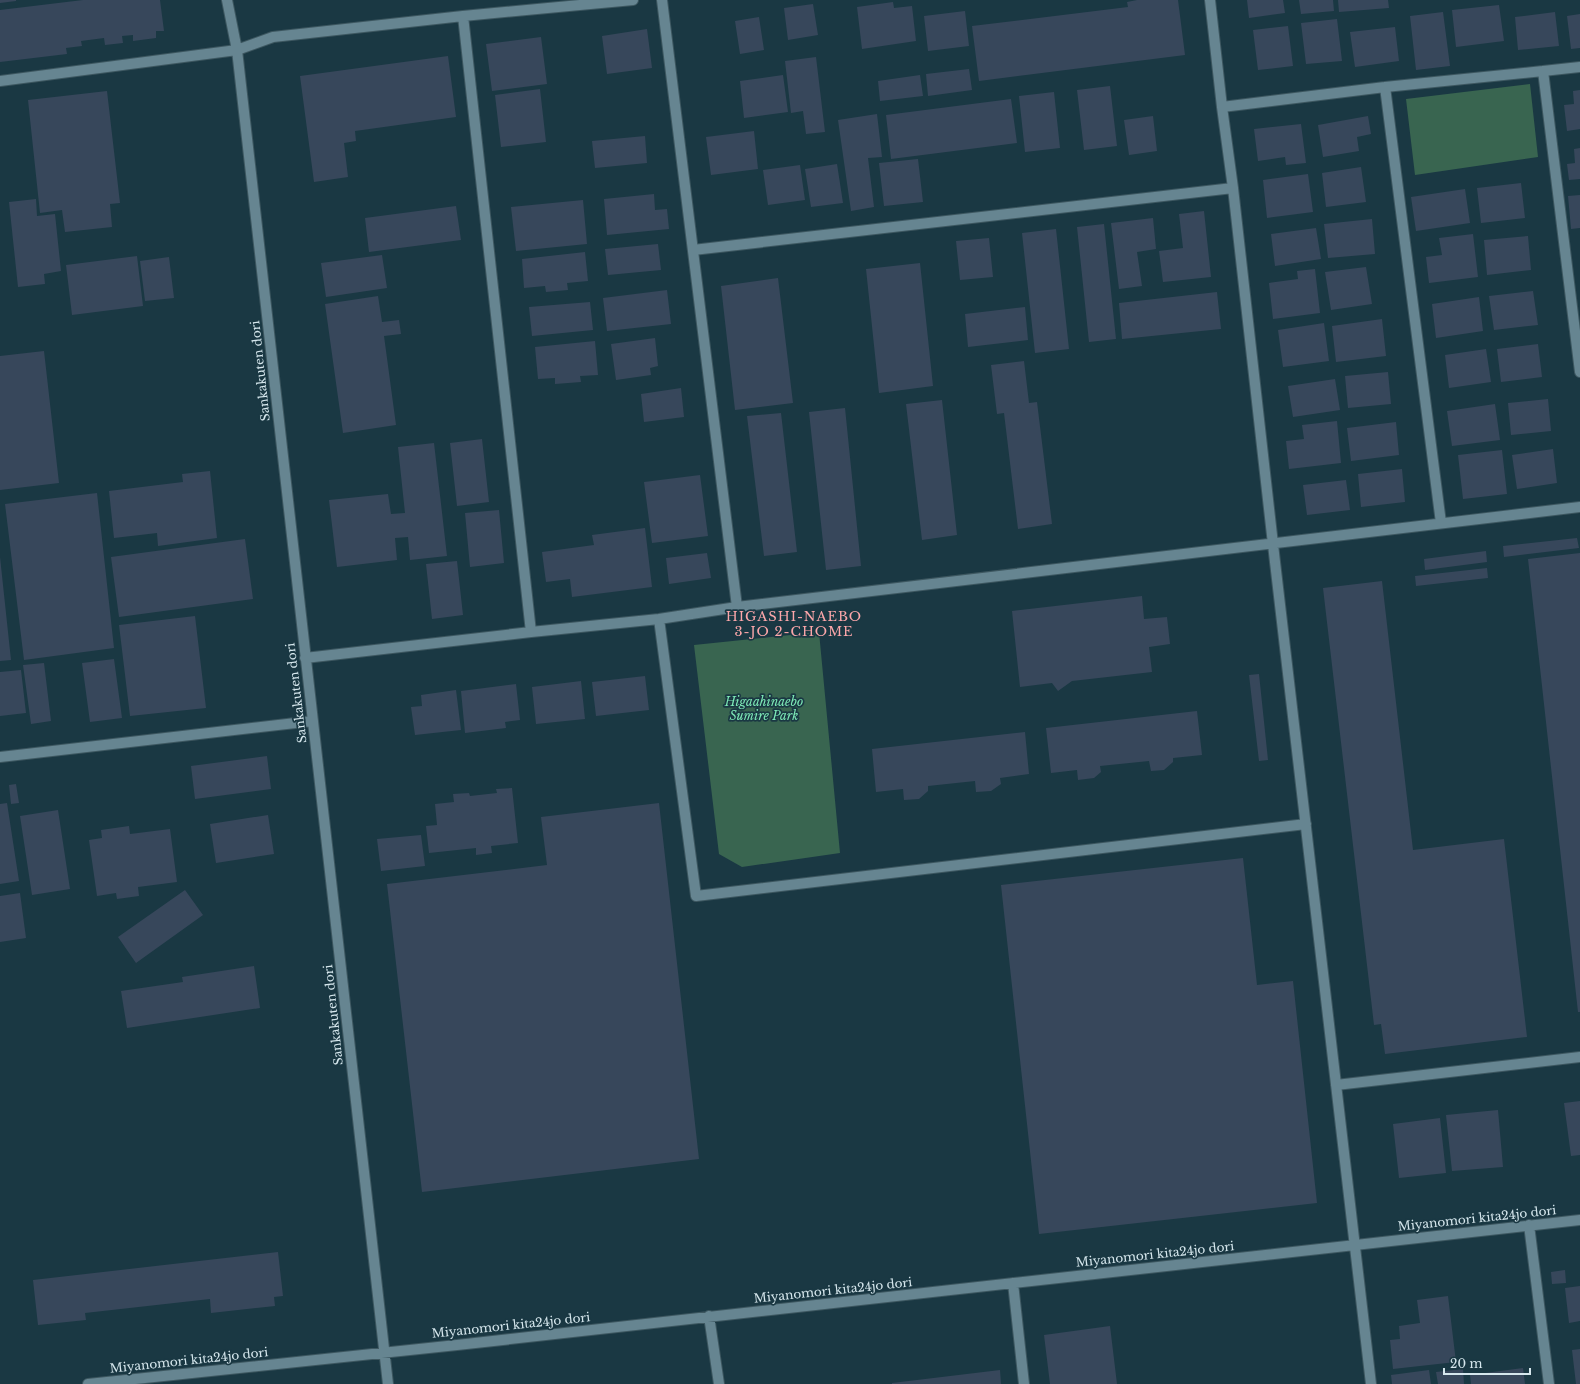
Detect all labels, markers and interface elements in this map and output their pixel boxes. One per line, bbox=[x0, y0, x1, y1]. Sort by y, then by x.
street label: Sankakuten dori bbox=[247, 320, 273, 422]
district label: HIGASHI-NAEBO 3-JO 2-CHOME bbox=[726, 608, 862, 640]
street label: Sankakuten dori bbox=[282, 642, 310, 744]
park label: Higaahinaebo Sumire Park bbox=[724, 694, 803, 723]
street label: Sankakuten dori bbox=[320, 964, 346, 1066]
street label: Miyanomori kita24jo dori bbox=[1397, 1202, 1557, 1234]
street label: Miyanomori kita24jo dori bbox=[1075, 1238, 1235, 1270]
street label: Miyanomori kita24jo dori bbox=[753, 1274, 913, 1306]
street label: Miyanomori kita24jo dori bbox=[431, 1309, 591, 1341]
street label: Miyanomori kita24jo dori bbox=[109, 1344, 269, 1376]
scale bar bbox=[1444, 1350, 1530, 1376]
text: 20 m bbox=[1450, 1356, 1482, 1371]

